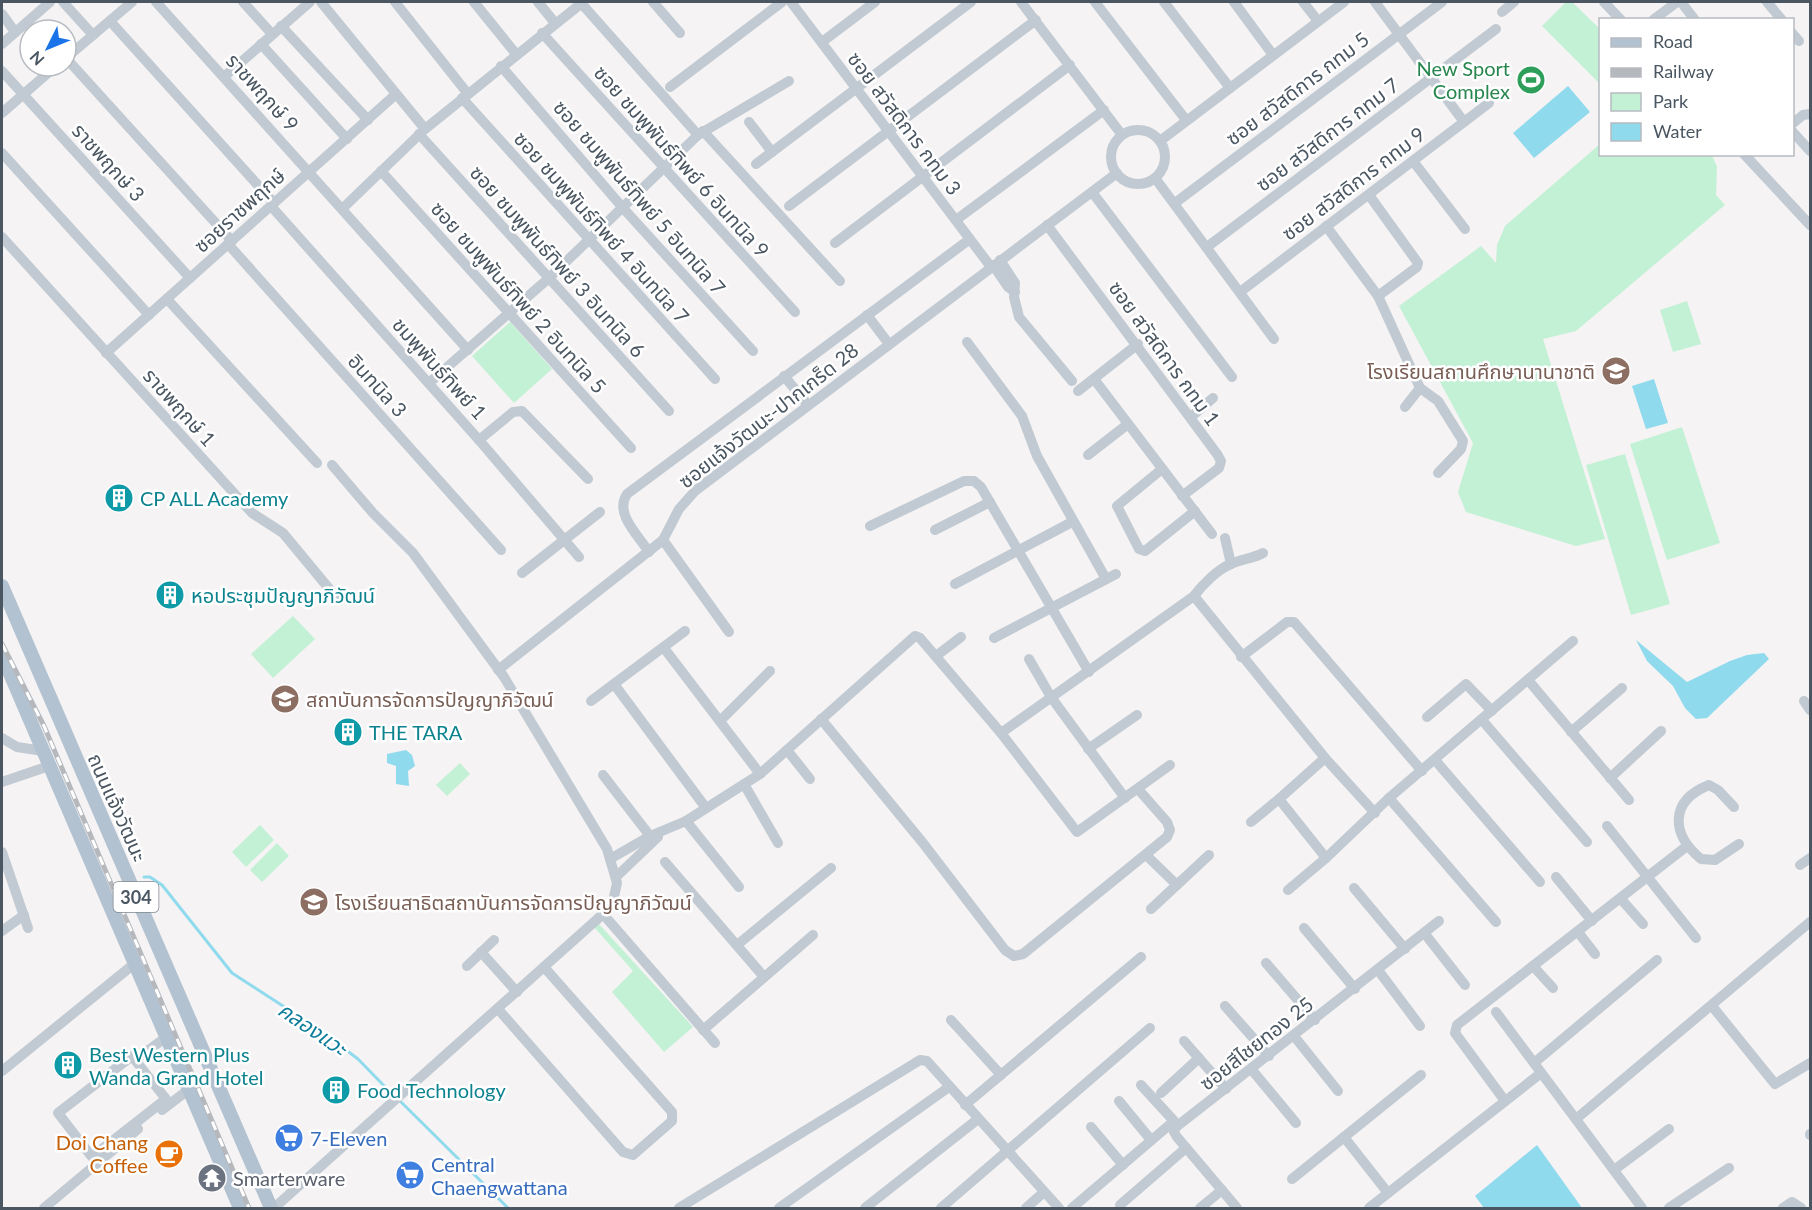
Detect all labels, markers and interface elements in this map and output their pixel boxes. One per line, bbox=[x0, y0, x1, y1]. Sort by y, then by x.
north arrow bbox=[18, 18, 78, 78]
legend bbox=[1599, 18, 1794, 156]
street label: ซอย สวัสดิการ กทม 5 bbox=[1221, 26, 1373, 150]
text: Road bbox=[1653, 30, 1693, 52]
street label: ซอย สวัสดิการ กทม 3 bbox=[843, 47, 967, 199]
text: N bbox=[26, 48, 48, 70]
street label: ราชพฤกษ์ 9 bbox=[222, 48, 304, 136]
place label: New Sport Complex bbox=[1417, 56, 1510, 103]
street label: ซอย ชมพูพันธ์ทิพย์ 6 อินทนิล 9 bbox=[588, 60, 775, 263]
text: Railway bbox=[1653, 60, 1714, 82]
sports icon: New Sport Complex bbox=[1515, 64, 1547, 96]
street label: ซอย สวัสดิการ กทม 7 bbox=[1251, 72, 1403, 196]
text: Park bbox=[1653, 90, 1689, 112]
street label: ซอย ชมพูพันธ์ทิพย์ 5 อินทนิล 7 bbox=[547, 95, 731, 301]
street label: ราชพฤกษ์ 3 bbox=[68, 118, 150, 206]
text: Water bbox=[1653, 120, 1702, 142]
street label: ซอย สวัสดิการ กทม 9 bbox=[1277, 121, 1429, 245]
street label: ซอย ชมพูพันธ์ทิพย์ 4 อินทนิล 7 bbox=[508, 126, 695, 329]
street label: ซอย ชมพูพันธ์ทิพย์ 3 อินทนิล 6 bbox=[464, 160, 651, 363]
street label: ซอยราชพฤกษ์ bbox=[189, 163, 290, 257]
street label: ซอย ชมพูพันธ์ทิพย์ 2 อินทนิล 5 bbox=[425, 196, 612, 399]
street label: ซอย สวัสดิการ กทม 1 bbox=[1104, 276, 1226, 430]
street label: ชมพูพันธ์ทิพย์ 1 bbox=[386, 312, 492, 425]
street label: ซอยแจ้งวัฒนะ-ปากเกร็ด 28 bbox=[673, 337, 863, 493]
street label: อินทนิล 3 bbox=[344, 349, 412, 421]
school or university icon: โรงเรียนสถานศึกษานานาชาติ bbox=[1600, 355, 1632, 387]
place label: โรงเรียนสถานศึกษานานาชาติ bbox=[1367, 359, 1595, 383]
street label: ราชพฤกษ์ 1 bbox=[139, 363, 221, 451]
building icon: CP ALL Academy bbox=[103, 482, 135, 514]
place label: CP ALL Academy bbox=[140, 486, 289, 510]
building icon: หอประชุมปัญญาภิวัฒน์ bbox=[154, 579, 186, 611]
place label: หอประชุมปัญญาภิวัฒน์ bbox=[191, 583, 375, 608]
school or university icon: สถาบันการจัดการปัญญาภิวัฒน์ bbox=[269, 683, 301, 715]
place label: สถาบันการจัดการปัญญาภิวัฒน์ bbox=[306, 687, 553, 711]
building icon: THE TARA bbox=[332, 716, 364, 748]
place label: THE TARA bbox=[369, 720, 463, 744]
street label: ถนนแจ้งวัฒนะ bbox=[84, 749, 152, 865]
road number: 304 bbox=[114, 882, 158, 912]
school or university icon: โรงเรียนสาธิตสถาบันการจัดการปัญญาภิวัฒน์ bbox=[298, 886, 330, 918]
place label: โรงเรียนสาธิตสถาบันการจัดการปัญญาภิวัฒน์ bbox=[335, 890, 692, 914]
street label: ซอยสีไชยทอง 25 bbox=[1194, 991, 1318, 1095]
water label: คลองแวะ bbox=[274, 996, 354, 1061]
place label: Best Western Plus Wanda Grand Hotel bbox=[89, 1042, 263, 1089]
building icon: Best Western Plus Wanda Grand Hotel bbox=[52, 1049, 84, 1081]
building icon: Food Technology bbox=[320, 1074, 352, 1106]
place label: Food Technology bbox=[357, 1078, 506, 1102]
supermarket icon: 7-Eleven bbox=[273, 1122, 305, 1154]
place label: 7-Eleven bbox=[310, 1126, 387, 1150]
place label: Doi Chang Coffee bbox=[56, 1130, 148, 1177]
cafe icon: Doi Chang Coffee bbox=[153, 1138, 185, 1170]
place label: Central Chaengwattana bbox=[431, 1152, 568, 1199]
supermarket icon: Central Chaengwattana bbox=[394, 1159, 426, 1191]
temple icon: Smarterware bbox=[196, 1162, 228, 1194]
place label: Smarterware bbox=[233, 1166, 345, 1190]

